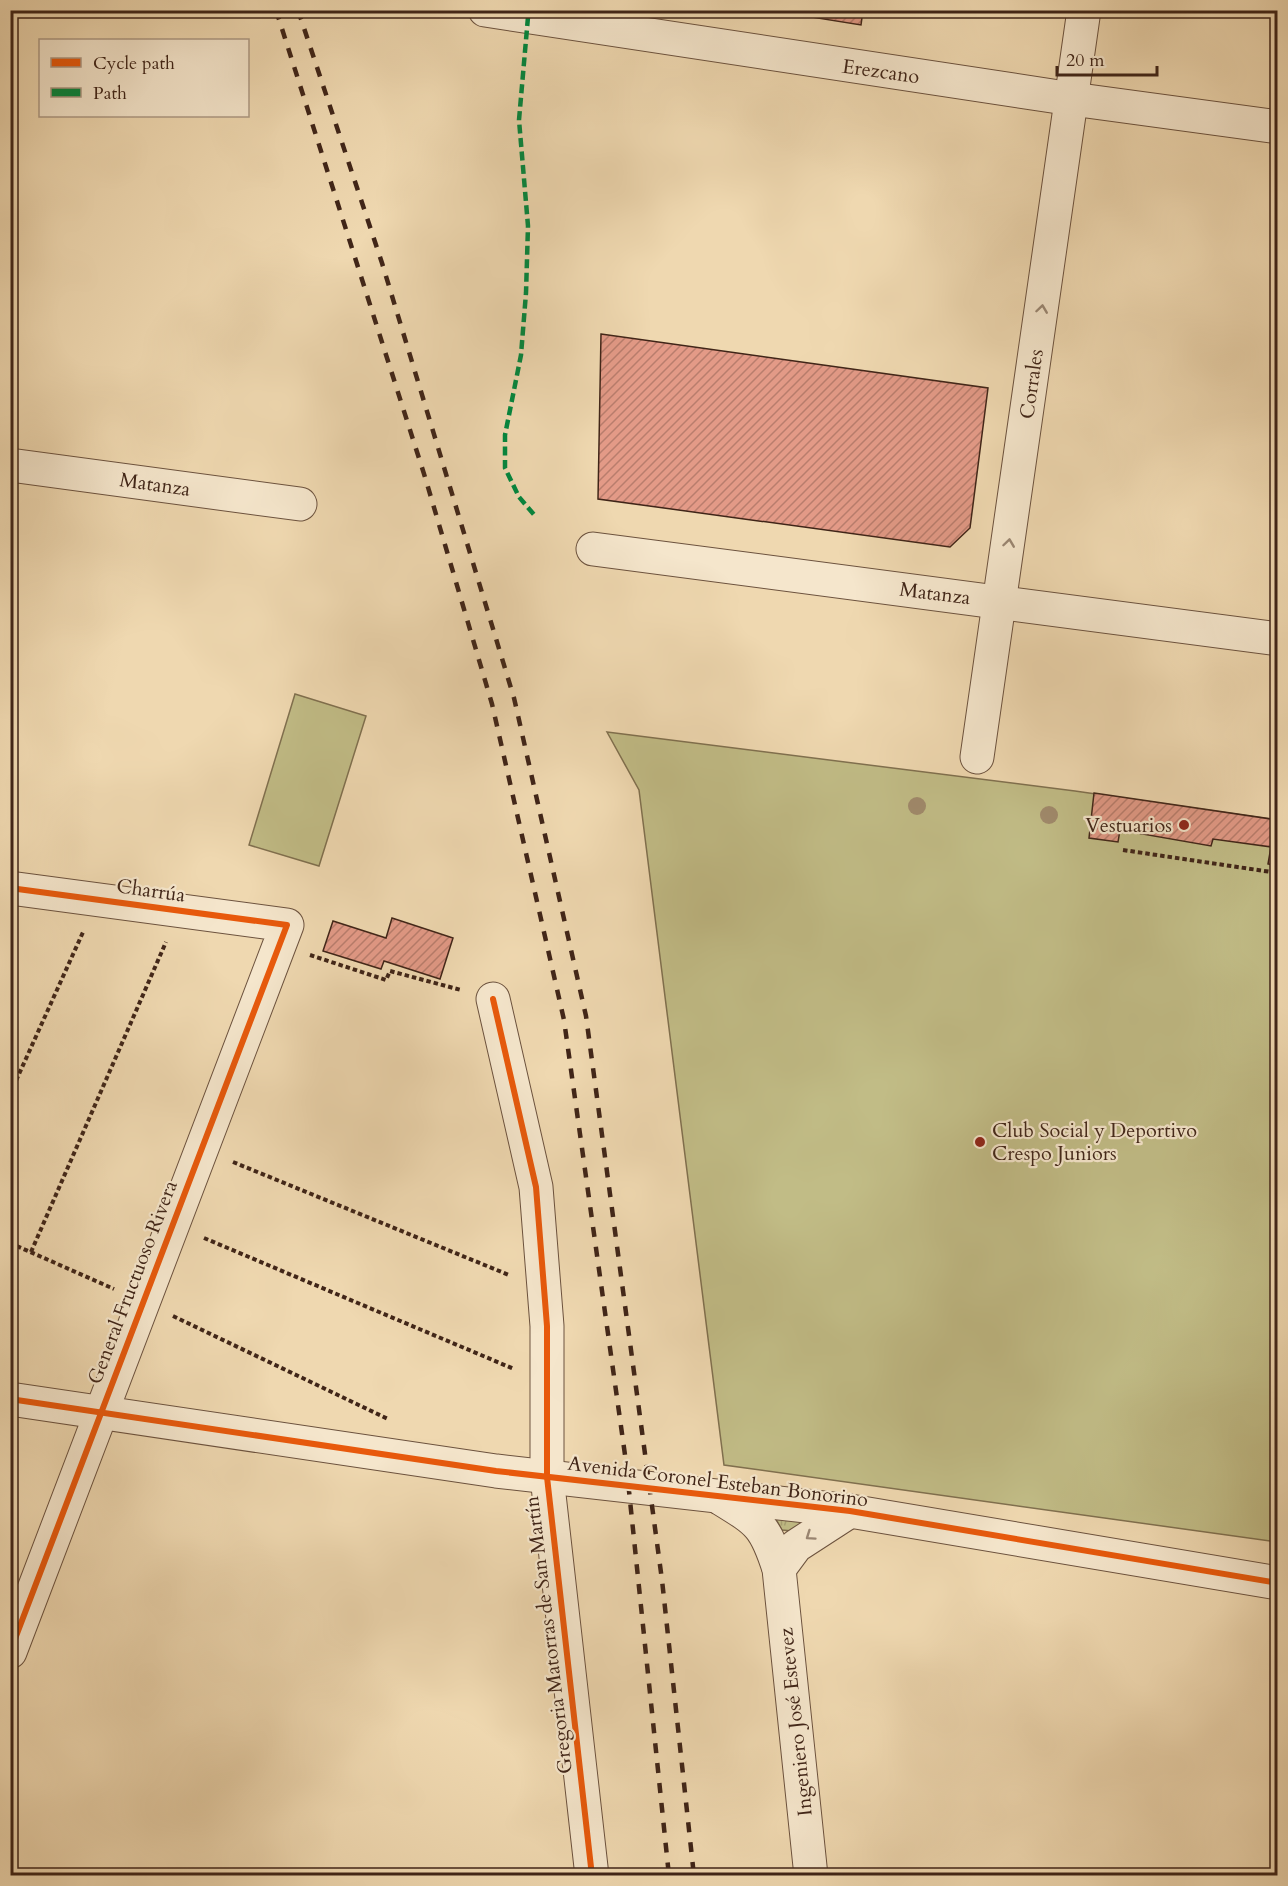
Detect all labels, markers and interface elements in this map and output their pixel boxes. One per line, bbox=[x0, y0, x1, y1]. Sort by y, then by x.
legend bbox=[39, 39, 249, 117]
scale bar bbox=[1057, 39, 1158, 77]
text: 20 m bbox=[1066, 48, 1105, 73]
text: Cycle path bbox=[93, 51, 175, 76]
street label: Erezcano bbox=[841, 53, 921, 90]
text: Path bbox=[93, 81, 127, 106]
one-way arrow bbox=[1035, 304, 1047, 313]
street label: Corrales bbox=[1013, 347, 1050, 421]
street label: Matanza bbox=[118, 466, 193, 503]
one-way arrow bbox=[1002, 539, 1014, 548]
street label: Matanza bbox=[898, 576, 972, 611]
place label: Vestuarios bbox=[1085, 812, 1172, 839]
marker: Vestuarios bbox=[1177, 818, 1191, 832]
street label: Charrúa bbox=[115, 872, 187, 909]
place label: Club Social y Deportivo Crespo Juniors bbox=[992, 1117, 1197, 1167]
marker: Club Social y Deportivo Crespo Juniors bbox=[973, 1135, 987, 1149]
street label: General Fructuoso Rivera bbox=[81, 1176, 184, 1388]
street label: Avenida Coronel Esteban Bonorino bbox=[566, 1450, 870, 1513]
street label: Gregoria Matorras de San Martín bbox=[518, 1494, 579, 1775]
one-way arrow bbox=[806, 1529, 817, 1540]
street label: Ingeniero José Estevez bbox=[772, 1626, 819, 1818]

